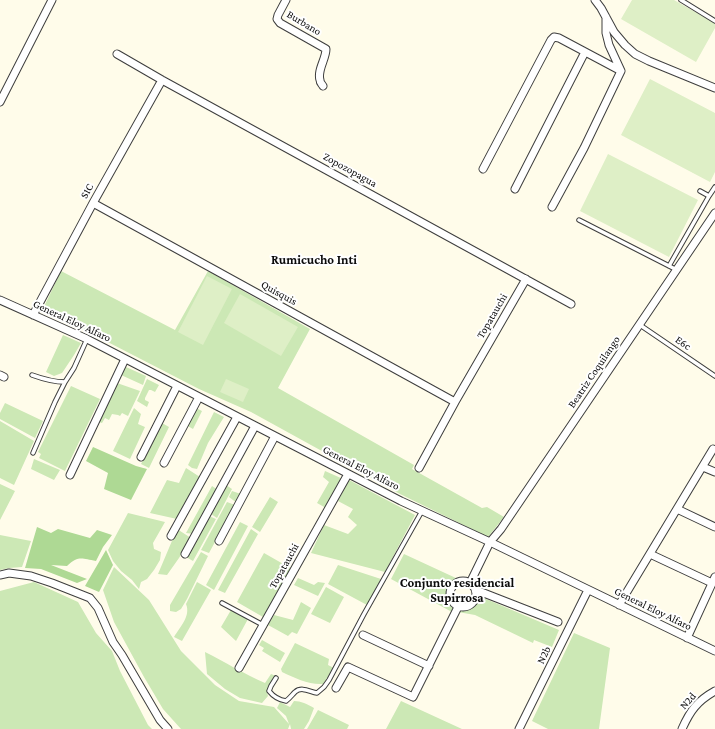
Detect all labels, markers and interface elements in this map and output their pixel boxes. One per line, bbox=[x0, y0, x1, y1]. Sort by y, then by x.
street label: Burbano bbox=[284, 8, 324, 38]
street label: Zopozopagua bbox=[321, 150, 379, 190]
street label: S1C bbox=[78, 181, 96, 201]
district label: Rumicucho Inti bbox=[271, 252, 357, 268]
street label: Quisquis bbox=[259, 278, 299, 308]
street label: Topatauchi bbox=[474, 291, 510, 341]
street label: General Eloy Alfaro bbox=[31, 297, 113, 345]
street label: E6c bbox=[673, 333, 693, 353]
street label: Beatriz Coquilango bbox=[565, 334, 623, 410]
street label: General Eloy Alfaro bbox=[320, 443, 402, 493]
street label: Topatauchi bbox=[266, 541, 302, 591]
district label: Conjunto residencial Supirrosa bbox=[400, 575, 514, 606]
street label: General Eloy Alfaro bbox=[612, 585, 694, 633]
street label: N2b bbox=[534, 644, 554, 666]
street label: N2d bbox=[677, 690, 699, 712]

